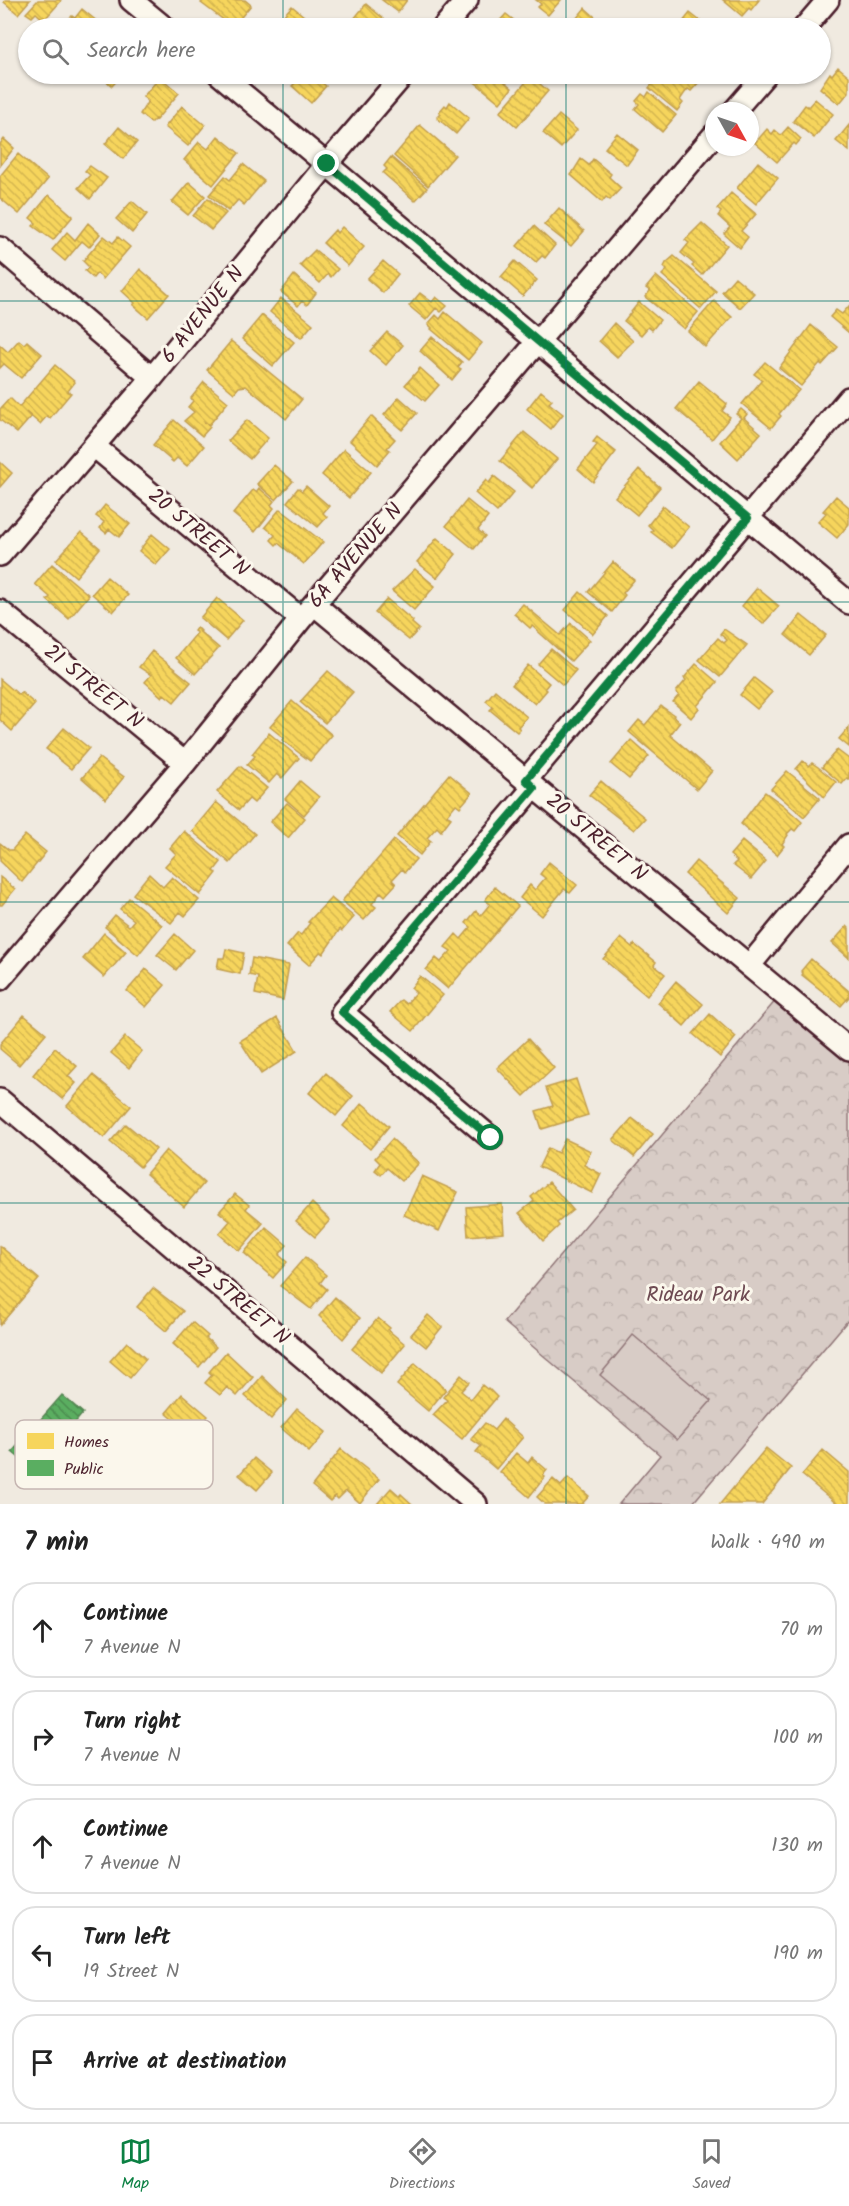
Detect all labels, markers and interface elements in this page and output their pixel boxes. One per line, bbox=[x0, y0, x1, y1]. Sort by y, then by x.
search box bbox=[18, 18, 831, 84]
text: Search here bbox=[87, 34, 195, 69]
icon: search bbox=[39, 35, 72, 68]
north arrow bbox=[705, 102, 759, 156]
route end bbox=[313, 150, 339, 176]
street label: 6 AVENUE N bbox=[153, 259, 253, 371]
street label: 20 STREET N bbox=[140, 480, 256, 586]
street label: 6A AVENUE N bbox=[301, 496, 411, 616]
street label: 21 STREET N bbox=[36, 636, 150, 738]
street label: 20 STREET N bbox=[538, 785, 654, 891]
route start bbox=[477, 1124, 503, 1150]
street label: 22 STREET N bbox=[179, 1248, 297, 1354]
park label: Rideau Park bbox=[646, 1279, 750, 1312]
legend bbox=[15, 1420, 213, 1489]
text: Homes bbox=[64, 1430, 109, 1455]
text: Public bbox=[64, 1457, 104, 1482]
text: 7 min bbox=[24, 1522, 89, 1564]
text: Walk · 490 m bbox=[710, 1527, 825, 1559]
text: Continue bbox=[83, 1597, 168, 1632]
icon: ahead bbox=[26, 1614, 59, 1647]
text: 70 m bbox=[780, 1614, 823, 1646]
text: 7 Avenue N bbox=[83, 1632, 181, 1664]
text: Turn right bbox=[83, 1705, 181, 1740]
icon: right bbox=[26, 1722, 59, 1755]
text: 100 m bbox=[773, 1722, 823, 1754]
text: 7 Avenue N bbox=[83, 1740, 181, 1772]
text: Continue bbox=[83, 1813, 168, 1848]
icon: ahead bbox=[26, 1830, 59, 1863]
text: 130 m bbox=[771, 1830, 823, 1862]
text: 7 Avenue N bbox=[83, 1848, 181, 1880]
text: Turn left bbox=[83, 1921, 170, 1956]
icon: left bbox=[26, 1938, 59, 1971]
text: 190 m bbox=[773, 1938, 823, 1970]
text: 19 Street N bbox=[83, 1956, 179, 1988]
text: Arrive at destination bbox=[83, 2045, 286, 2080]
icon: arrive bbox=[26, 2046, 59, 2079]
tab: Map bbox=[119, 2135, 152, 2196]
tab: Directions bbox=[389, 2135, 455, 2196]
tab: Saved bbox=[692, 2135, 730, 2196]

